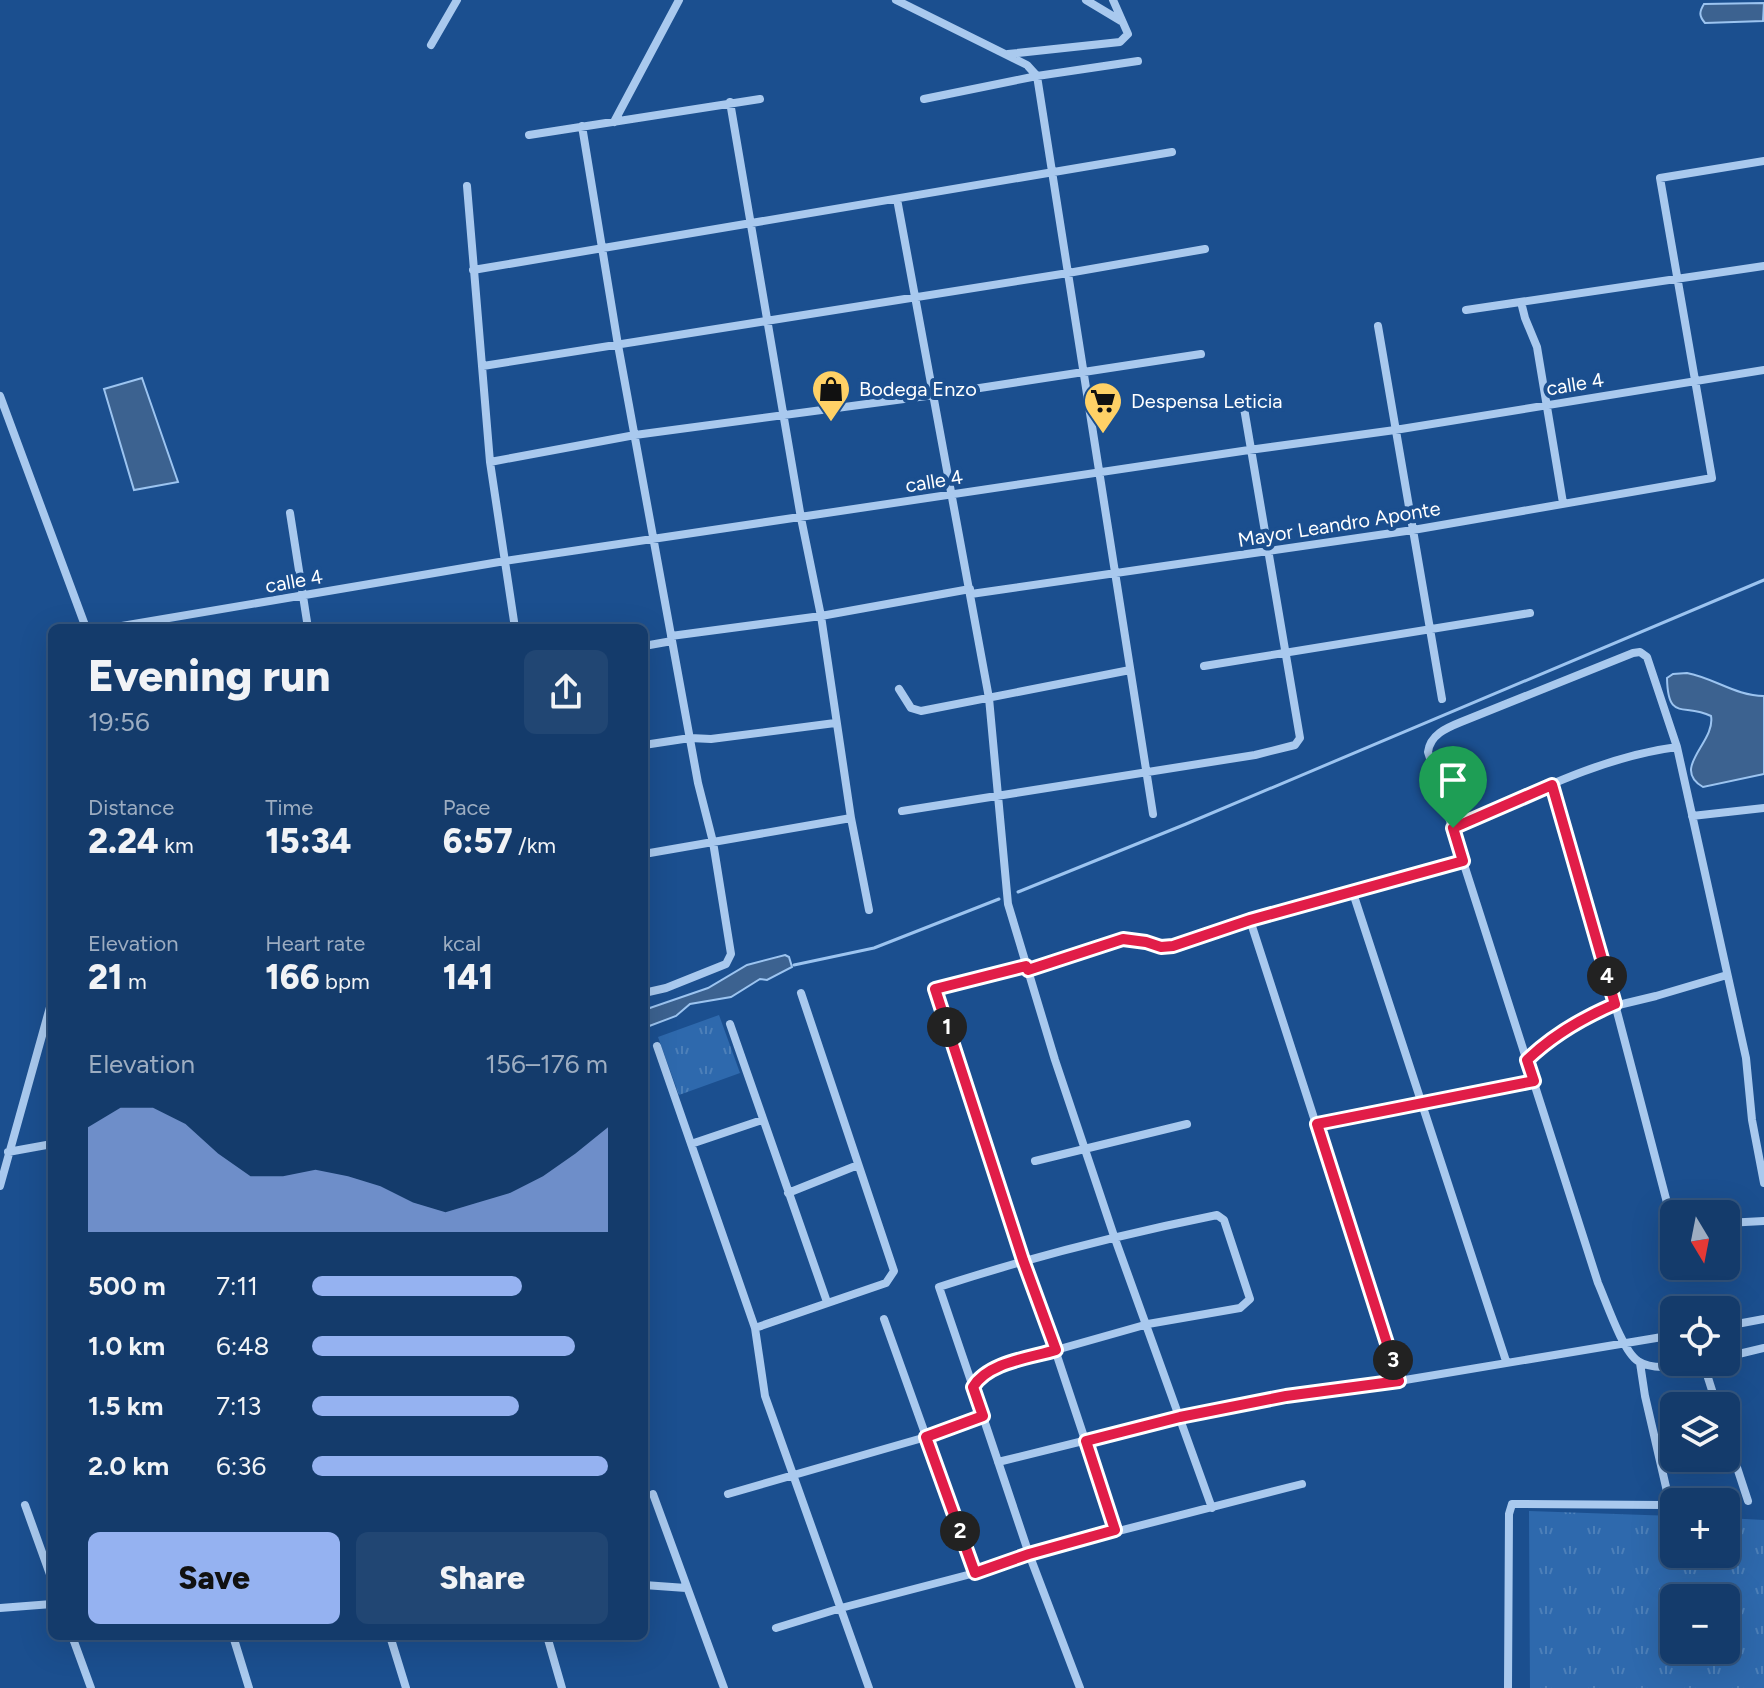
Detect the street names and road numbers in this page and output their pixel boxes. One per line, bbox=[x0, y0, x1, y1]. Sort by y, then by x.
street label: calle 4 bbox=[1544, 368, 1606, 400]
street label: calle 4 bbox=[903, 465, 965, 497]
street label: Mayor Leandro Aponte bbox=[1236, 496, 1442, 552]
street label: calle 4 bbox=[263, 564, 325, 598]

